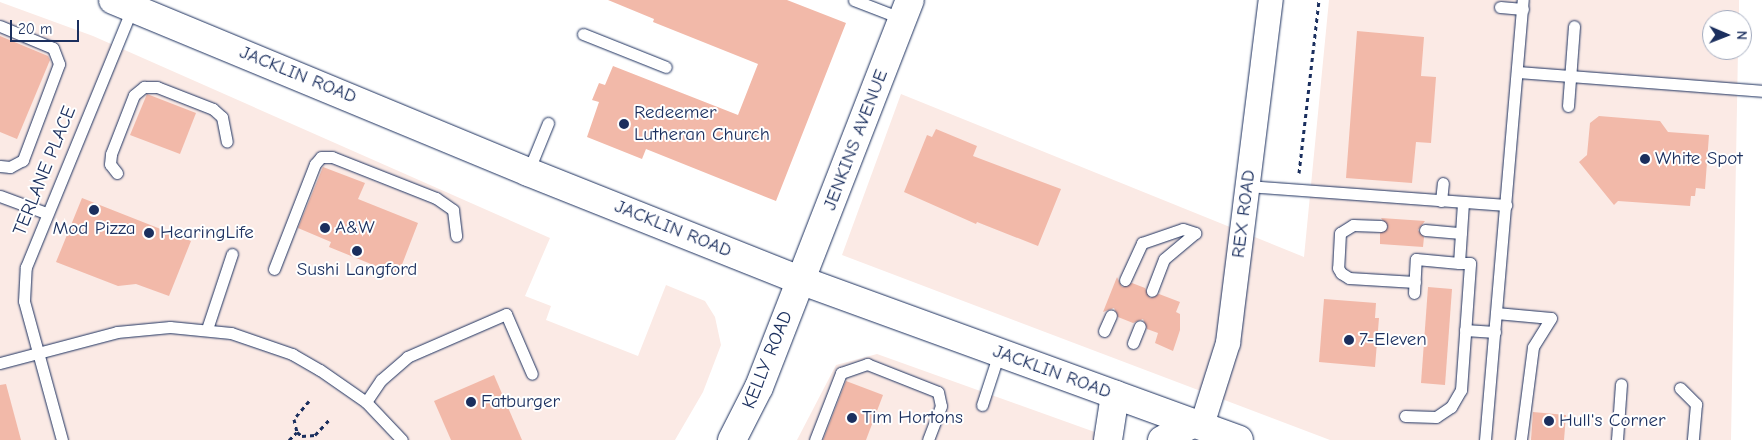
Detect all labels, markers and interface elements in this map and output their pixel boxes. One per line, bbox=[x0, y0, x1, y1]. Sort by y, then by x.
scale bar bbox=[12, 10, 81, 42]
north arrow bbox=[1702, 10, 1752, 60]
text: 20 m bbox=[18, 20, 52, 38]
text: N bbox=[1733, 31, 1750, 40]
street label: JACKLIN ROAD bbox=[236, 41, 360, 109]
street label: JENKINS AVENUE bbox=[819, 66, 893, 214]
place label: Redeemer Lutheran Church bbox=[634, 102, 770, 146]
street label: TERLANE PLACE bbox=[9, 103, 81, 239]
marker: Redeemer Lutheran Church bbox=[618, 118, 630, 130]
place label: White Spot bbox=[1655, 148, 1743, 170]
marker: White Spot bbox=[1639, 153, 1651, 165]
street label: REX ROAD bbox=[1227, 169, 1261, 259]
street label: JACKLIN ROAD bbox=[611, 195, 735, 263]
marker: Mod Pizza bbox=[88, 204, 100, 216]
place label: A&W bbox=[335, 217, 375, 239]
place label: Mod Pizza bbox=[52, 218, 136, 240]
place label: HearingLife bbox=[160, 222, 254, 244]
marker: A&W bbox=[319, 222, 331, 234]
marker: HearingLife bbox=[142, 226, 156, 240]
marker: Sushi Langford bbox=[351, 245, 363, 257]
place label: Sushi Langford bbox=[297, 259, 417, 281]
street label: KELLY ROAD bbox=[738, 308, 798, 412]
place label: 7-Eleven bbox=[1359, 329, 1427, 351]
marker: 7-Eleven bbox=[1343, 334, 1355, 346]
street label: JACKLIN ROAD bbox=[990, 340, 1114, 404]
place label: Fatburger bbox=[481, 391, 560, 413]
marker: Fatburger bbox=[465, 396, 477, 408]
place label: Tim Hortons bbox=[862, 407, 963, 429]
place label: Hull's Corner bbox=[1559, 410, 1666, 432]
marker: Tim Hortons bbox=[846, 412, 858, 424]
marker: Hull's Corner bbox=[1543, 415, 1555, 427]

